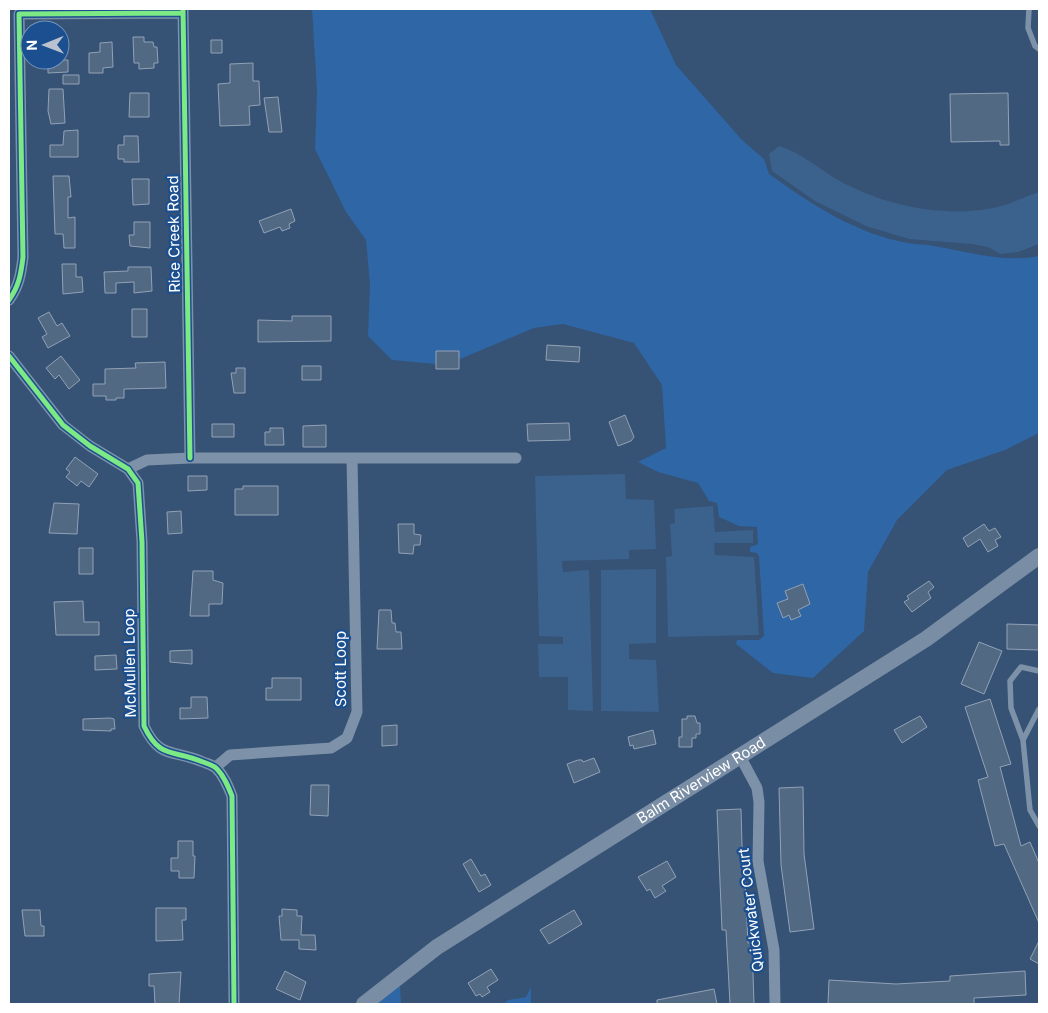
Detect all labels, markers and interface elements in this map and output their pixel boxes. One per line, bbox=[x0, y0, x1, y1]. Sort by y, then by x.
north arrow bbox=[20, 20, 70, 70]
text: N bbox=[23, 40, 40, 51]
street label: Rice Creek Road bbox=[163, 175, 184, 293]
street label: McMullen Loop bbox=[119, 608, 140, 718]
street label: Scott Loop bbox=[331, 631, 350, 707]
street label: Balm Riverview Road bbox=[633, 732, 769, 828]
street label: Quickwater Court bbox=[733, 847, 768, 973]

